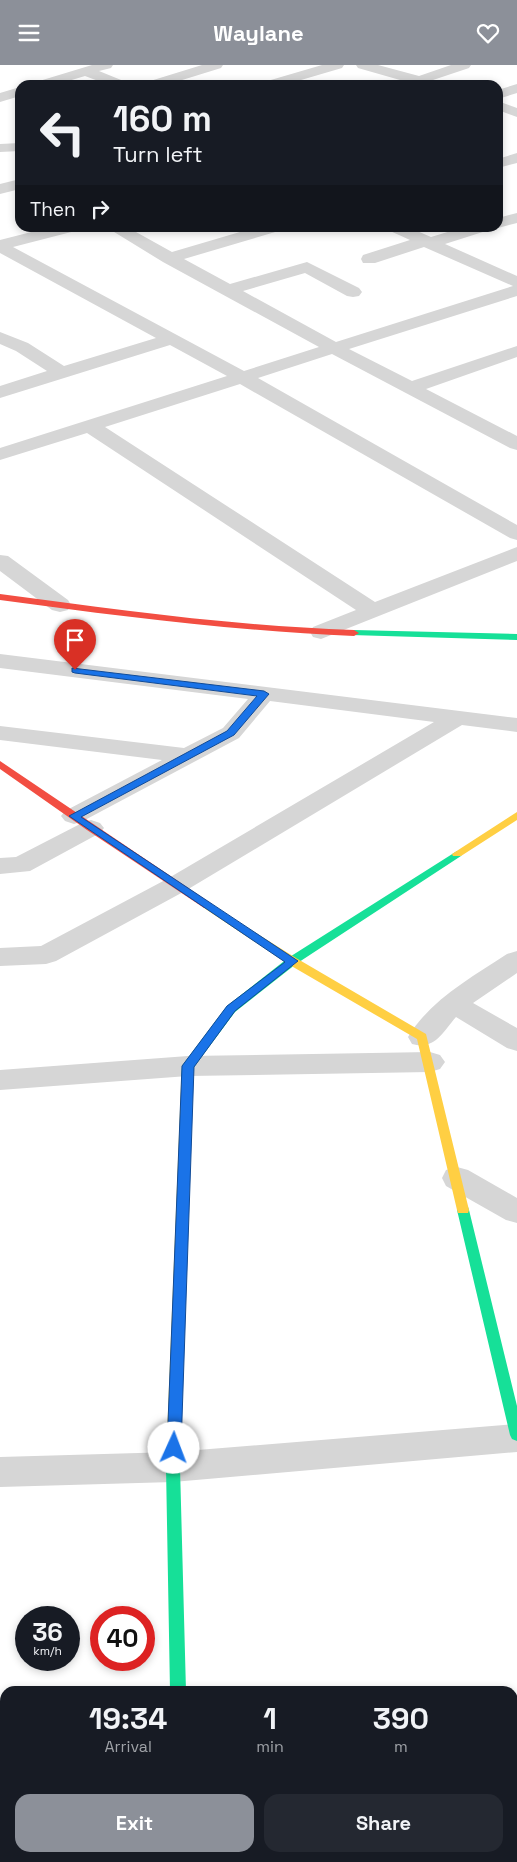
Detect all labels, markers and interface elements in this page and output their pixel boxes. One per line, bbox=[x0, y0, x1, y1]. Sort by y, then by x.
icon: menu bbox=[15, 19, 43, 47]
text: Waylane bbox=[213, 19, 304, 47]
icon: heart bbox=[474, 19, 502, 47]
text: 160 m bbox=[113, 97, 212, 141]
icon: left bbox=[30, 100, 95, 165]
text: Turn left bbox=[113, 140, 203, 168]
icon: right bbox=[86, 195, 114, 223]
text: Then bbox=[30, 197, 76, 222]
pin bbox=[54, 619, 96, 670]
icon: arrive bbox=[61, 626, 89, 654]
position arrow bbox=[147, 1421, 199, 1473]
speed limit sign: 40 bbox=[90, 1606, 155, 1671]
text: 36 bbox=[32, 1616, 63, 1648]
text: km/h bbox=[33, 1643, 62, 1659]
text: 19:34 bbox=[89, 1699, 167, 1738]
text: 1 bbox=[263, 1699, 277, 1738]
text: 390 bbox=[373, 1699, 429, 1738]
text: Arrival bbox=[104, 1736, 152, 1757]
text: min bbox=[256, 1736, 284, 1757]
text: m bbox=[394, 1736, 408, 1757]
button: Exit bbox=[15, 1794, 254, 1852]
button: Share bbox=[264, 1794, 503, 1852]

